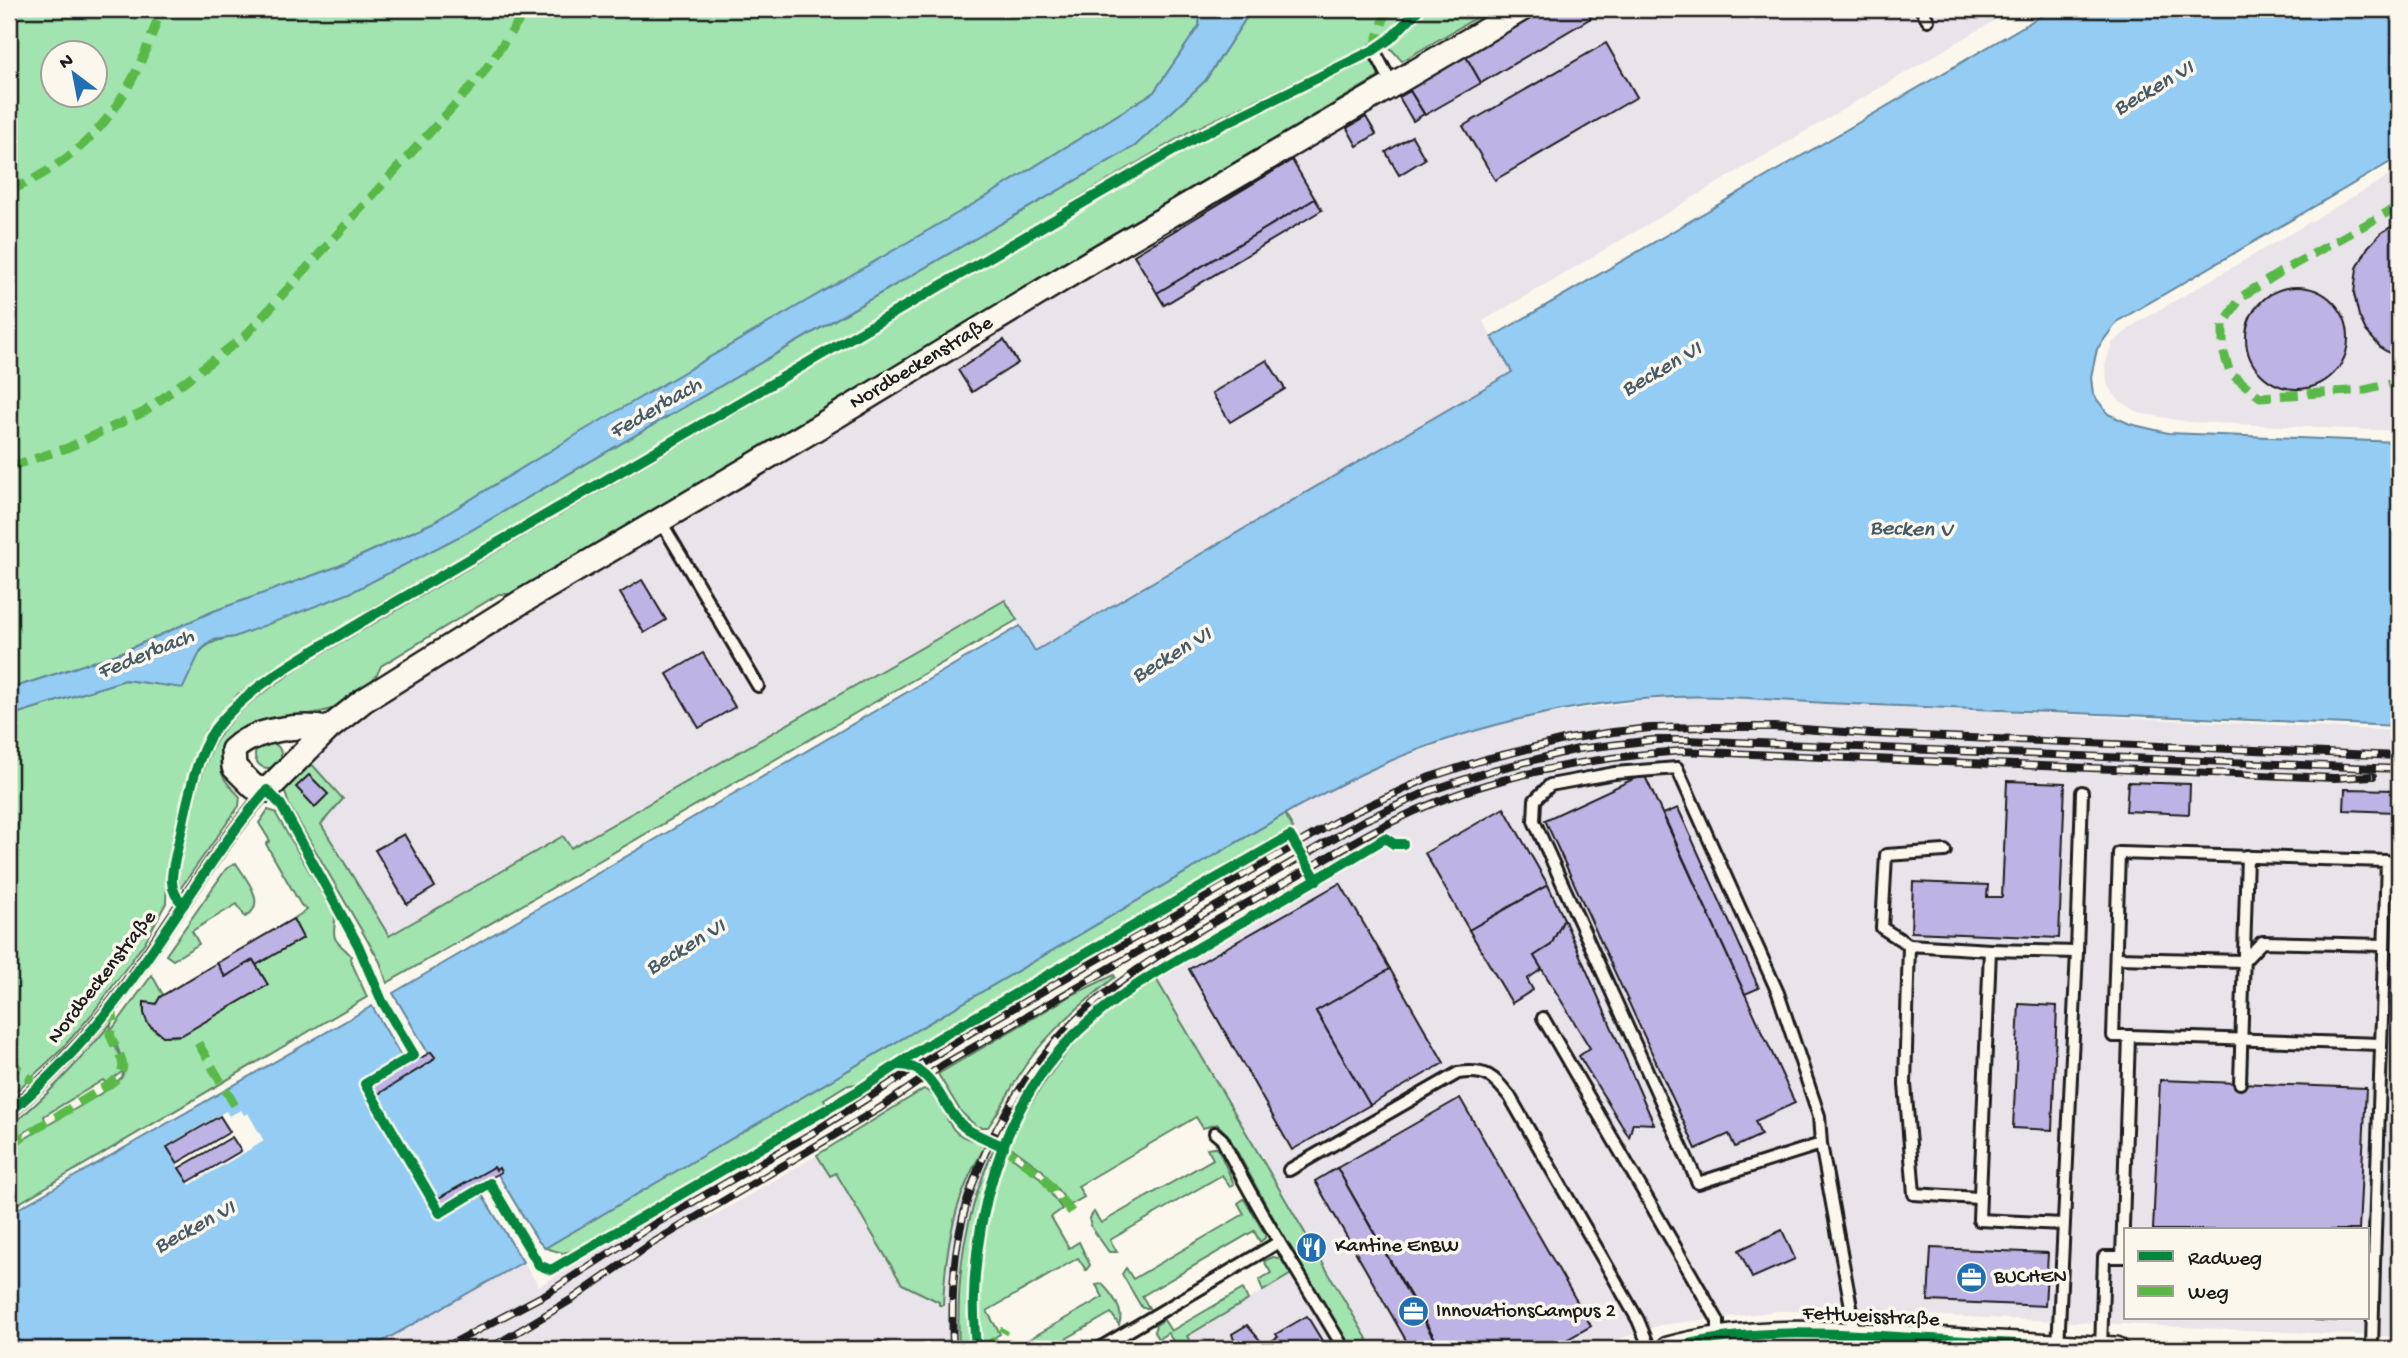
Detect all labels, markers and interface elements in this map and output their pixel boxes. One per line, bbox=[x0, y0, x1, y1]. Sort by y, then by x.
north arrow bbox=[38, 38, 108, 108]
text: N bbox=[55, 50, 78, 76]
water label: Becken VI bbox=[2109, 55, 2200, 123]
street label: Nordbeckenstraße bbox=[846, 311, 999, 417]
water label: Becken VI bbox=[1617, 336, 1708, 404]
water label: Federbach bbox=[605, 371, 708, 446]
water label: Becken V bbox=[1869, 515, 1955, 545]
water label: Becken VI bbox=[1127, 621, 1218, 690]
water label: Federbach bbox=[94, 623, 199, 687]
street label: Nordbeckenstraße bbox=[43, 905, 164, 1050]
water label: Becken VI bbox=[641, 913, 732, 982]
water label: Becken VI bbox=[150, 1195, 242, 1261]
legend bbox=[2124, 1228, 2370, 1320]
restaurant icon: Kantine EnBW bbox=[1295, 1230, 1329, 1264]
place label: Kantine EnBW bbox=[1335, 1235, 1459, 1260]
text: Radweg bbox=[2188, 1248, 2262, 1273]
office icon: BUCHEN bbox=[1954, 1261, 1988, 1295]
place label: BUCHEN bbox=[1993, 1266, 2067, 1291]
text: Weg bbox=[2188, 1282, 2229, 1307]
office icon: InnovationsCampus 2 bbox=[1396, 1295, 1430, 1329]
place label: InnovationsCampus 2 bbox=[1436, 1300, 1616, 1325]
street label: Fettweisstraße bbox=[1801, 1302, 1941, 1334]

